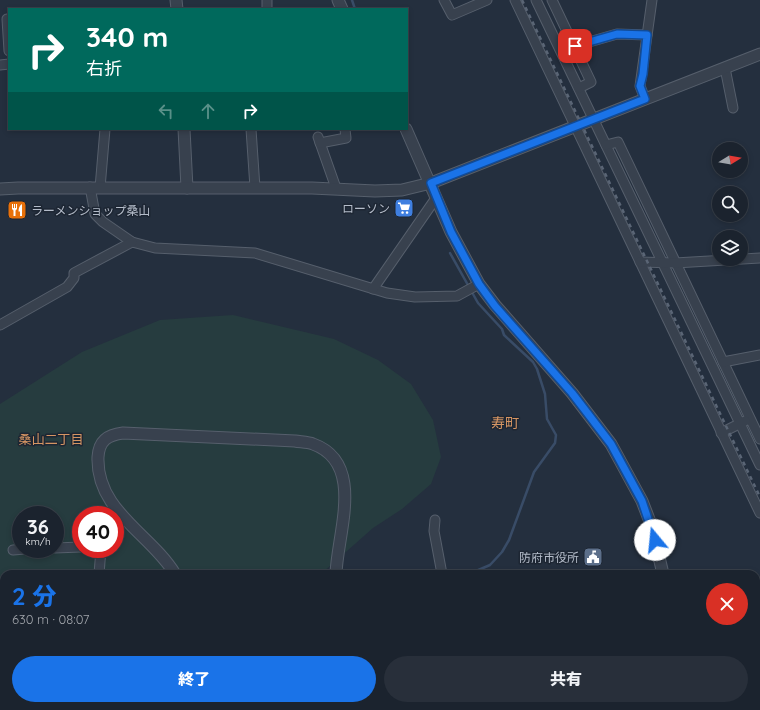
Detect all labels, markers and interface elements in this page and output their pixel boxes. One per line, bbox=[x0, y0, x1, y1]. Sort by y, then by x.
text: 340 m bbox=[86, 19, 168, 54]
icon: right bbox=[20, 24, 72, 76]
pin bbox=[558, 29, 592, 63]
icon: arrive bbox=[564, 35, 586, 57]
text: 右折 bbox=[86, 57, 122, 80]
icon: left bbox=[155, 100, 177, 122]
icon: ahead bbox=[197, 100, 219, 122]
icon: right bbox=[239, 100, 261, 122]
north arrow bbox=[712, 142, 748, 178]
map controls bbox=[712, 142, 748, 266]
button: search bbox=[712, 186, 748, 222]
supermarket icon: ローソン bbox=[393, 197, 415, 219]
restaurant icon: ラーメンショップ桑山 bbox=[6, 199, 28, 221]
place label: ローソン bbox=[342, 201, 390, 216]
place label: ラーメンショップ桑山 bbox=[31, 203, 151, 218]
button: layers bbox=[712, 230, 748, 266]
district label: 寿町 bbox=[491, 414, 519, 432]
district label: 桑山二丁目 bbox=[18, 431, 84, 447]
speed limit sign: 40 bbox=[72, 506, 124, 558]
text: 36 bbox=[27, 514, 49, 539]
position arrow bbox=[634, 519, 676, 561]
text: km/h bbox=[25, 535, 51, 548]
public building icon: 防府市役所 bbox=[582, 546, 604, 568]
place label: 防府市役所 bbox=[519, 550, 579, 565]
text: 2 分 bbox=[12, 581, 56, 611]
button: close bbox=[706, 583, 748, 625]
text: 630 m · 08:07 bbox=[12, 611, 89, 627]
button: 終了 bbox=[12, 656, 376, 702]
button: 共有 bbox=[384, 656, 748, 702]

